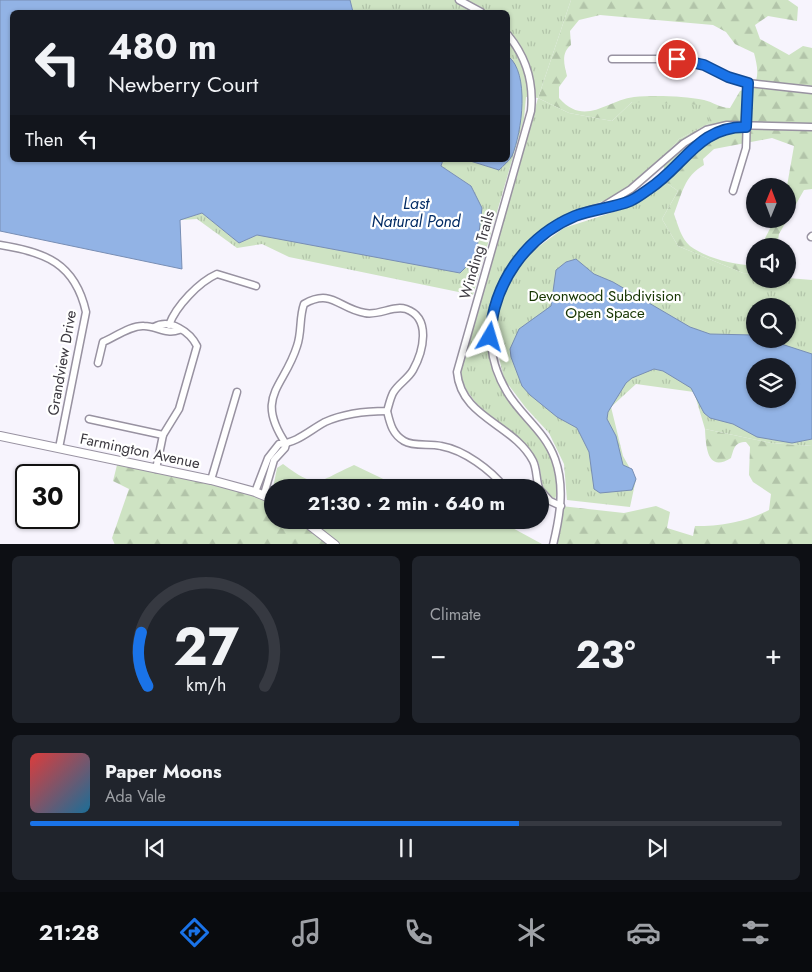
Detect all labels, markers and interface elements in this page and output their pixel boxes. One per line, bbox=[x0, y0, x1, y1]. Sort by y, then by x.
text: 480 m bbox=[108, 22, 217, 72]
icon: left bbox=[25, 30, 90, 95]
pin bbox=[656, 38, 698, 80]
icon: arrive bbox=[663, 45, 691, 73]
text: Newberry Court bbox=[108, 68, 258, 100]
icon: left bbox=[74, 125, 102, 153]
text: Then bbox=[25, 126, 64, 153]
north arrow bbox=[746, 178, 796, 228]
map controls bbox=[746, 178, 796, 408]
water label: Last Natural Pond bbox=[372, 192, 462, 233]
street label: Winding Trails bbox=[454, 208, 500, 302]
button: sound bbox=[746, 238, 796, 288]
park label: Devonwood Subdivision Open Space bbox=[528, 285, 682, 324]
button: search bbox=[746, 298, 796, 348]
street label: Grandview Drive bbox=[42, 308, 82, 417]
position arrow bbox=[463, 310, 515, 362]
button: layers bbox=[746, 358, 796, 408]
street label: Farmington Avenue bbox=[78, 428, 202, 475]
speed limit sign: 30 bbox=[15, 464, 80, 529]
text: 21:30 · 2 min · 640 m bbox=[308, 490, 505, 517]
text: Climate bbox=[430, 603, 481, 626]
text: 27 bbox=[173, 609, 239, 685]
text: 23° bbox=[576, 627, 636, 682]
text: − bbox=[430, 634, 447, 675]
text: + bbox=[765, 634, 782, 675]
text: km/h bbox=[186, 672, 226, 698]
text: Paper Moons bbox=[105, 758, 222, 785]
text: Ada Vale bbox=[105, 785, 166, 808]
icon: previous bbox=[141, 834, 169, 862]
icon: pause bbox=[392, 834, 420, 862]
icon: next bbox=[643, 834, 671, 862]
icon: directions bbox=[177, 915, 212, 950]
icon: music bbox=[289, 915, 324, 950]
icon: phone bbox=[401, 915, 436, 950]
icon: climate bbox=[514, 915, 549, 950]
icon: car bbox=[626, 915, 661, 950]
icon: filters bbox=[738, 915, 773, 950]
text: 21:28 bbox=[39, 916, 100, 948]

